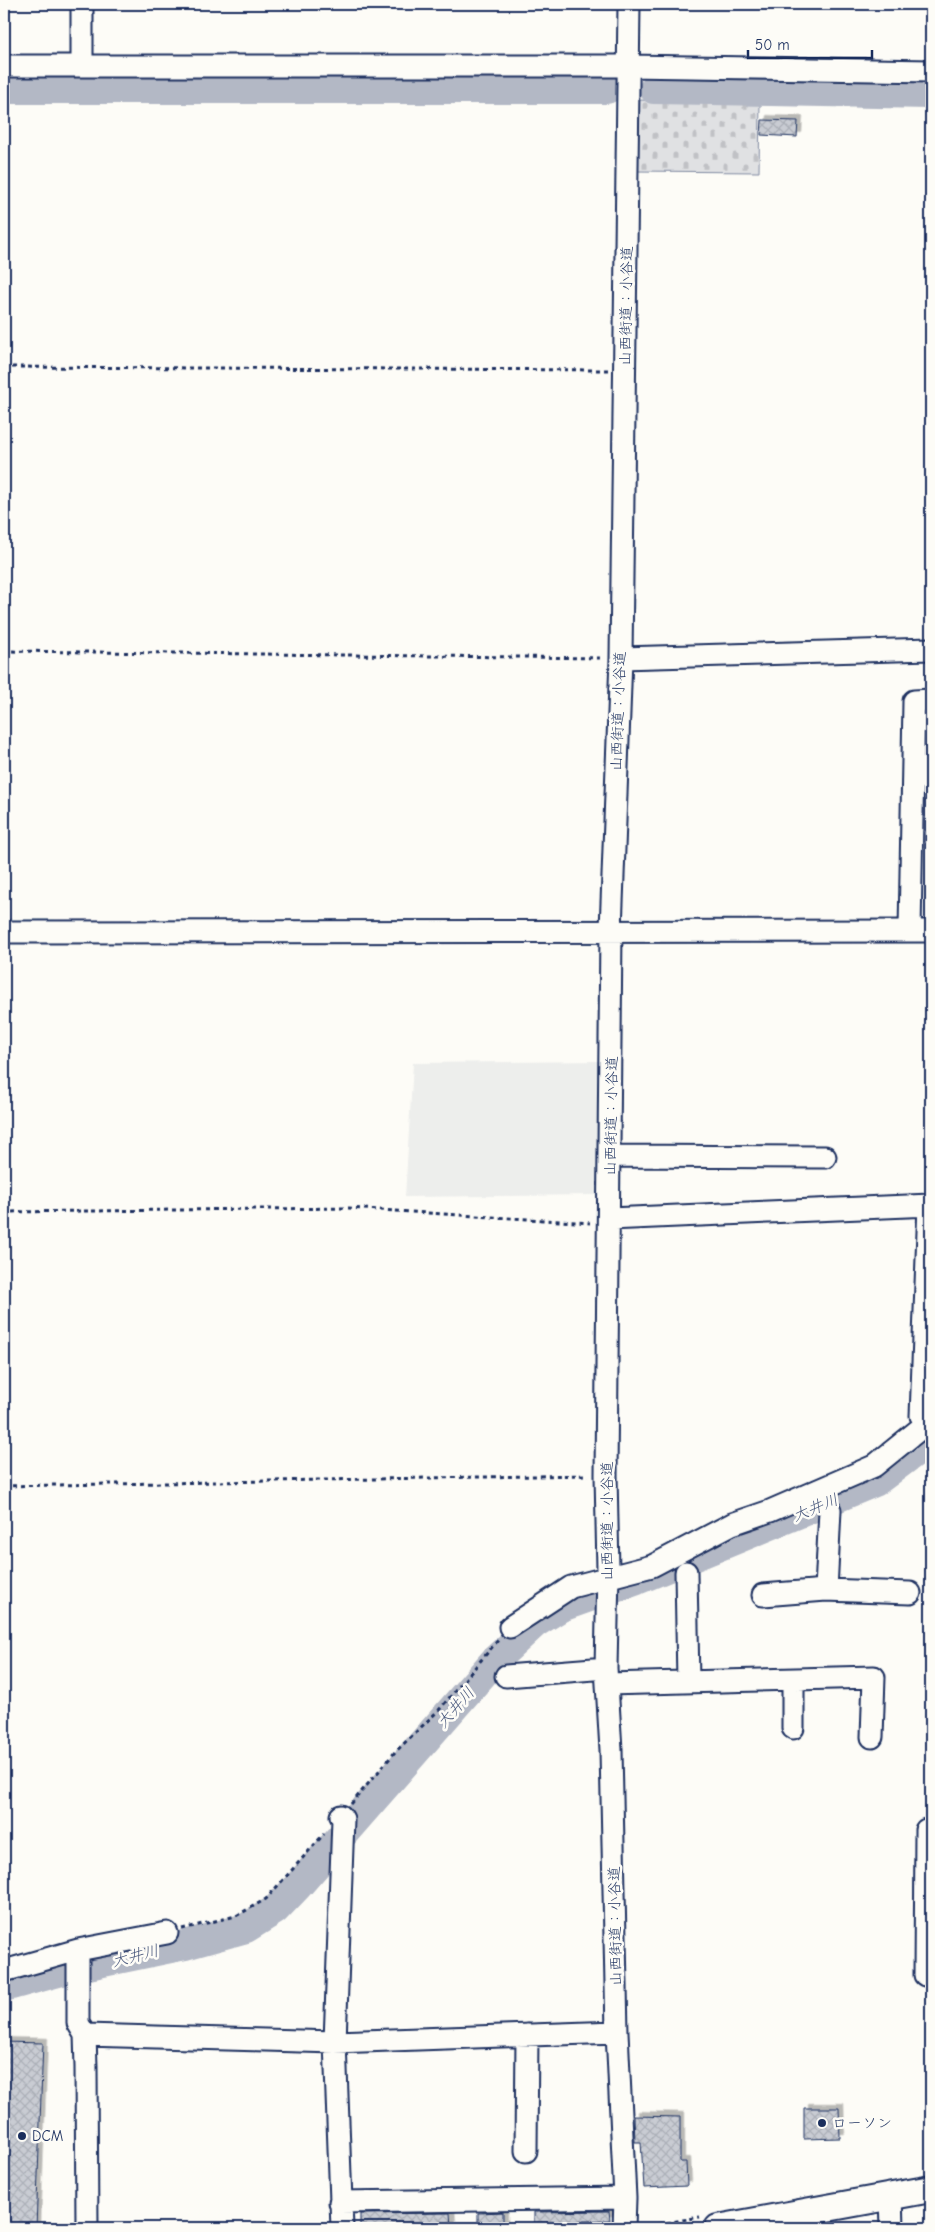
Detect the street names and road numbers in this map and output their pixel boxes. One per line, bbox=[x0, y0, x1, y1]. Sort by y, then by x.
street label: 山西街道：小谷道 bbox=[616, 246, 636, 366]
street label: 山西街道：小谷道 bbox=[607, 651, 629, 771]
street label: 山西街道：小谷道 bbox=[601, 1056, 621, 1176]
street label: 山西街道：小谷道 bbox=[598, 1461, 616, 1581]
street label: 山西街道：小谷道 bbox=[605, 1866, 625, 1986]

